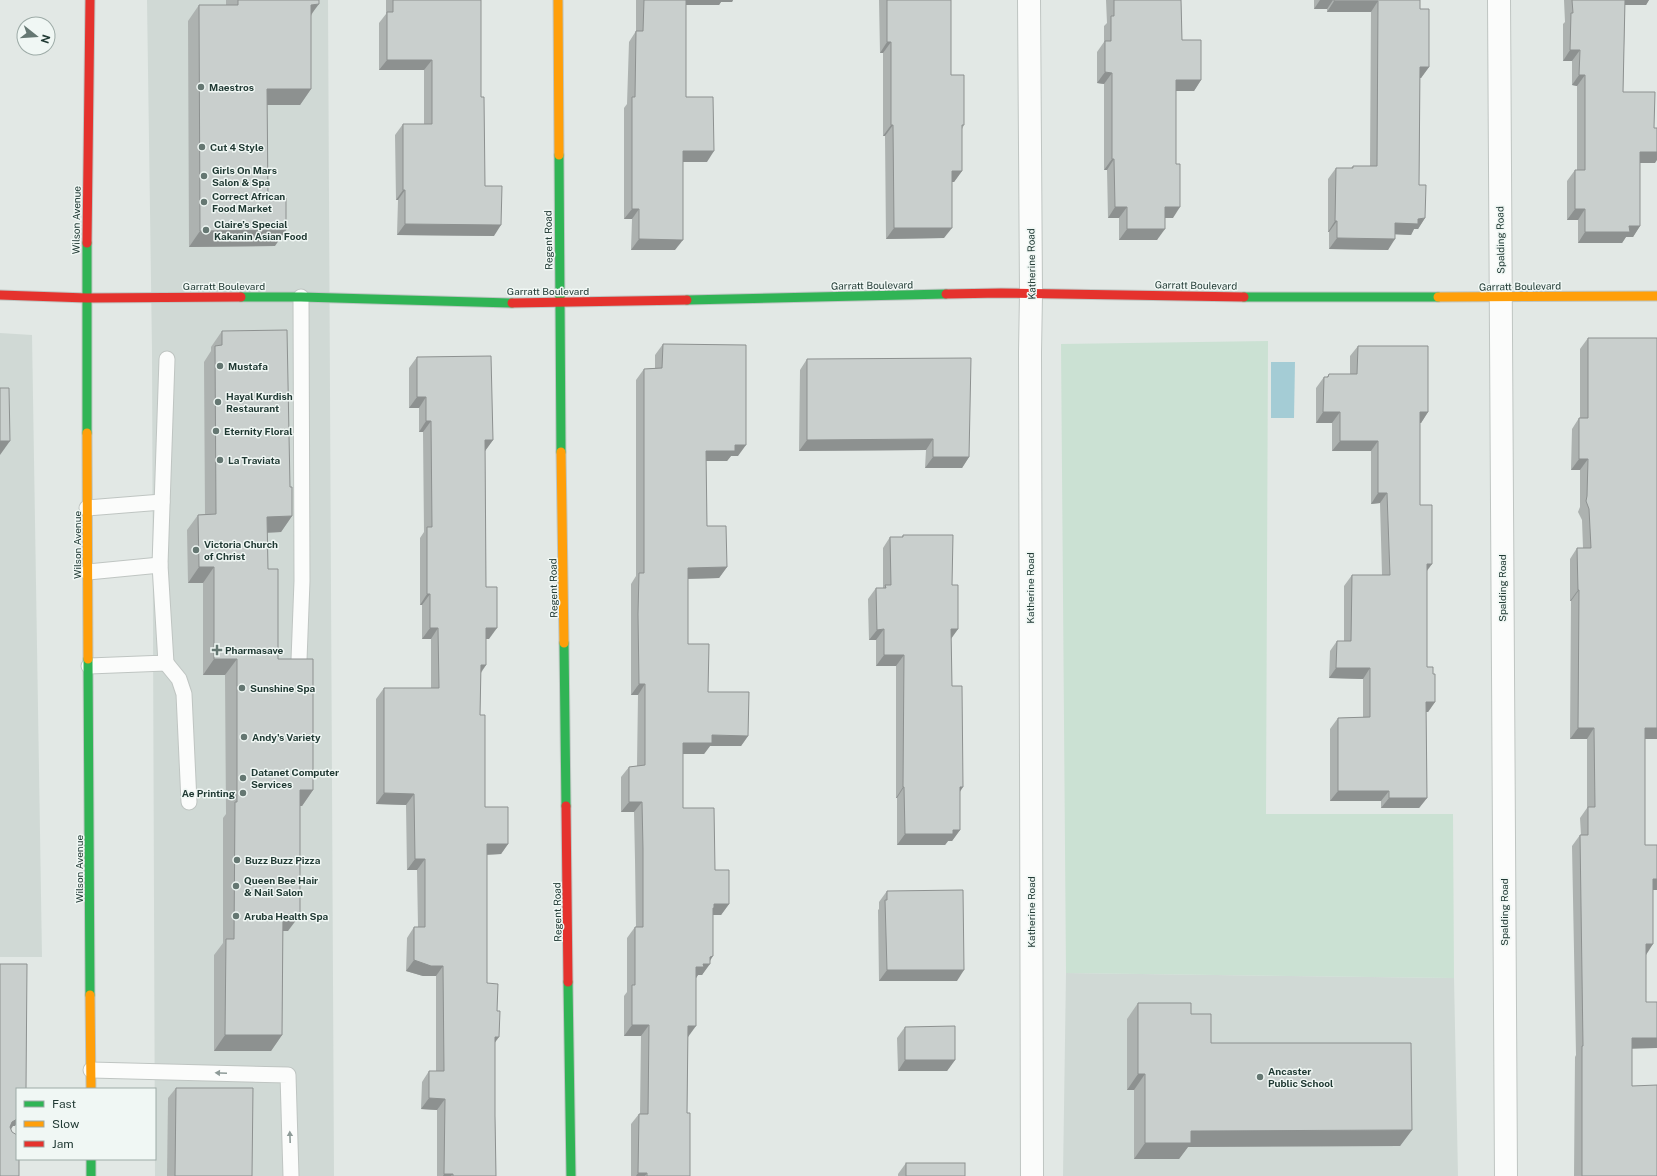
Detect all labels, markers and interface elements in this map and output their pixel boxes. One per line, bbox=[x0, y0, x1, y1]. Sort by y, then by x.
north arrow bbox=[16, 16, 56, 56]
text: N bbox=[39, 33, 53, 45]
place label: Maestros bbox=[209, 81, 254, 93]
marker: Maestros bbox=[196, 82, 206, 92]
place label: Cut 4 Style bbox=[210, 141, 264, 153]
marker: Cut 4 Style bbox=[197, 142, 207, 152]
place label: Girls On Mars Salon & Spa bbox=[212, 164, 277, 188]
marker: Girls On Mars Salon & Spa bbox=[199, 171, 209, 181]
street label: Wilson Avenue bbox=[69, 185, 83, 254]
place label: Correct African Food Market bbox=[212, 190, 285, 214]
marker: Correct African Food Market bbox=[199, 197, 209, 207]
street label: Spalding Road bbox=[1493, 206, 1507, 274]
street label: Regent Road bbox=[541, 210, 555, 270]
place label: Claire’s Special Kakanin Asian Food bbox=[214, 218, 307, 242]
marker: Claire’s Special Kakanin Asian Food bbox=[201, 225, 211, 235]
street label: Katherine Road bbox=[1024, 228, 1038, 300]
street label: Garratt Boulevard bbox=[831, 278, 913, 292]
street label: Garratt Boulevard bbox=[1155, 278, 1237, 292]
street label: Garratt Boulevard bbox=[1479, 279, 1561, 293]
street label: Garratt Boulevard bbox=[183, 280, 265, 292]
street label: Garratt Boulevard bbox=[507, 285, 589, 297]
place label: Mustafa bbox=[228, 360, 268, 372]
marker: Mustafa bbox=[215, 361, 225, 371]
place label: Hayal Kurdish Restaurant bbox=[226, 390, 293, 414]
marker: Hayal Kurdish Restaurant bbox=[213, 397, 223, 407]
place label: Eternity Floral bbox=[224, 425, 292, 437]
marker: Eternity Floral bbox=[211, 426, 221, 436]
place label: La Traviata bbox=[228, 454, 281, 466]
marker: La Traviata bbox=[215, 455, 225, 465]
street label: Wilson Avenue bbox=[71, 511, 83, 579]
place label: Victoria Church of Christ bbox=[204, 538, 278, 562]
marker: Victoria Church of Christ bbox=[191, 545, 201, 555]
street label: Katherine Road bbox=[1024, 552, 1036, 624]
street label: Spalding Road bbox=[1496, 554, 1508, 622]
street label: Regent Road bbox=[546, 558, 560, 618]
place label: Pharmasave bbox=[225, 644, 284, 656]
marker: Pharmasave bbox=[212, 645, 222, 655]
place label: Sunshine Spa bbox=[250, 682, 316, 694]
marker: Sunshine Spa bbox=[237, 683, 247, 693]
place label: Andy's Variety bbox=[252, 731, 321, 743]
marker: Andy's Variety bbox=[239, 732, 249, 742]
place label: Datanet Computer Services bbox=[251, 766, 339, 790]
marker: Datanet Computer Services bbox=[238, 773, 248, 783]
place label: Ae Printing bbox=[182, 787, 236, 799]
marker: Ae Printing bbox=[238, 788, 248, 798]
street label: Wilson Avenue bbox=[73, 835, 85, 903]
place label: Buzz Buzz Pizza bbox=[245, 854, 321, 866]
marker: Buzz Buzz Pizza bbox=[232, 855, 242, 865]
place label: Queen Bee Hair & Nail Salon bbox=[244, 874, 318, 898]
street label: Katherine Road bbox=[1025, 876, 1037, 948]
street label: Spalding Road bbox=[1498, 878, 1510, 946]
marker: Queen Bee Hair & Nail Salon bbox=[231, 881, 241, 891]
street label: Regent Road bbox=[550, 882, 564, 942]
place label: Aruba Health Spa bbox=[244, 910, 329, 922]
marker: Aruba Health Spa bbox=[231, 911, 241, 921]
place label: Ancaster Public School bbox=[1268, 1065, 1333, 1089]
one-way arrow bbox=[214, 1070, 227, 1076]
marker: Ancaster Public School bbox=[1255, 1072, 1265, 1082]
legend bbox=[16, 1088, 156, 1160]
text: Fast bbox=[52, 1097, 77, 1111]
text: Slow bbox=[52, 1117, 80, 1131]
one-way arrow bbox=[287, 1130, 293, 1143]
text: Jam bbox=[52, 1137, 74, 1151]

